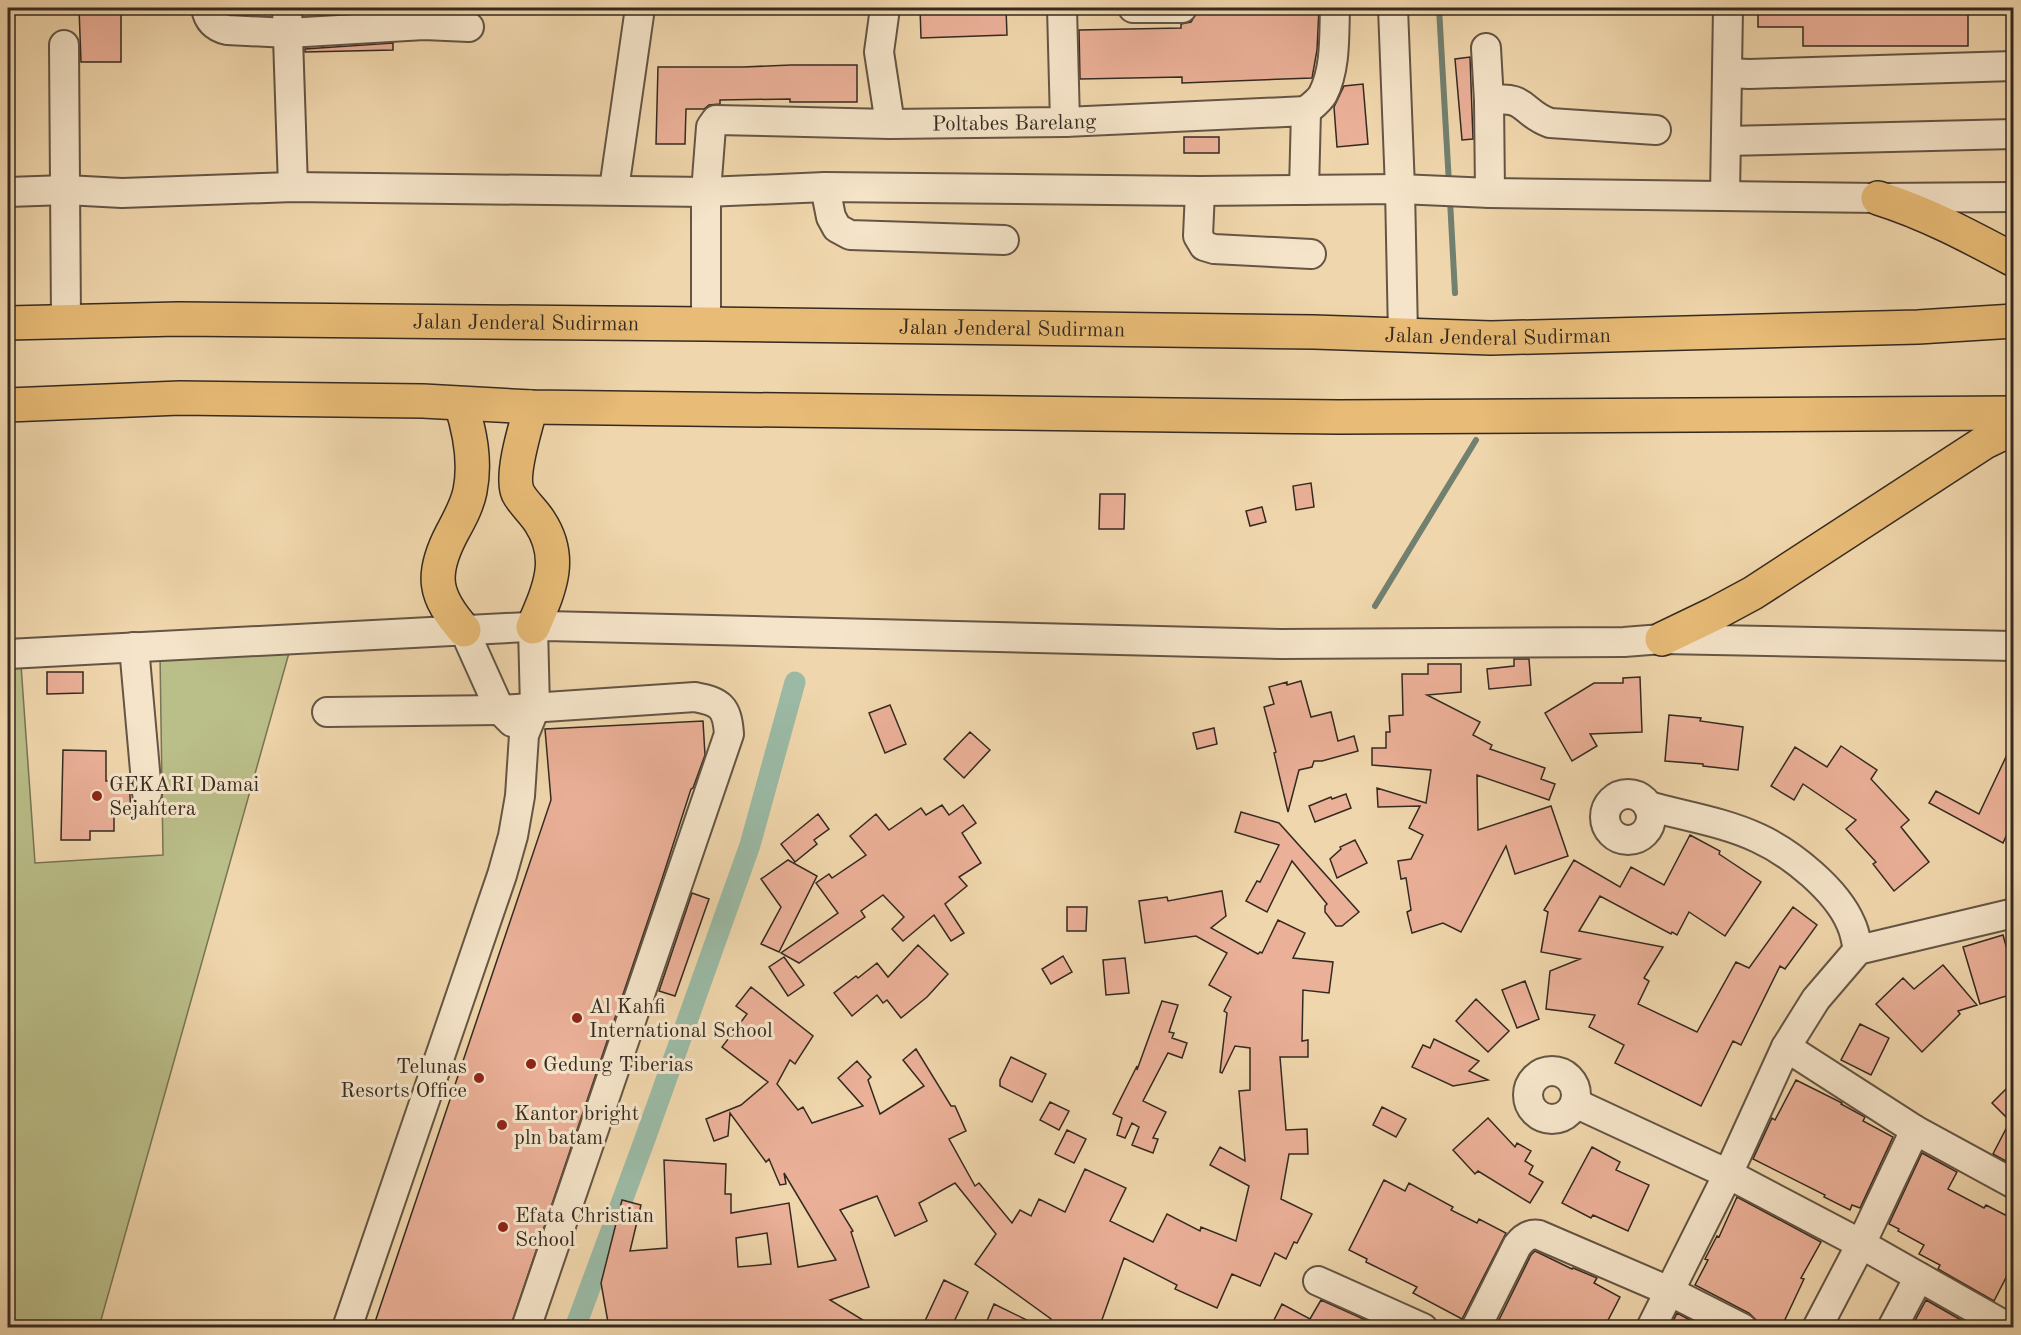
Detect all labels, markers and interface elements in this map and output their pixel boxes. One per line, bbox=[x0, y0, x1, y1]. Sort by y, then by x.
street label: Poltabes Barelang bbox=[932, 112, 1098, 136]
street label: Jalan Jenderal Sudirman bbox=[413, 312, 639, 335]
street label: Jalan Jenderal Sudirman bbox=[899, 318, 1125, 342]
street label: Jalan Jenderal Sudirman bbox=[1384, 325, 1611, 350]
place label: GEKARI Damai Sejahtera bbox=[109, 775, 259, 820]
marker: GEKARI Damai Sejahtera bbox=[90, 789, 104, 803]
place label: Al Kahfi International School bbox=[589, 997, 773, 1042]
marker: Al Kahfi International School bbox=[570, 1011, 584, 1025]
place label: Gedung Tiberias bbox=[543, 1055, 693, 1076]
place label: Telunas Resorts Office bbox=[340, 1057, 467, 1102]
marker: Gedung Tiberias bbox=[524, 1057, 538, 1071]
marker: Telunas Resorts Office bbox=[472, 1071, 486, 1085]
place label: Kantor bright pln batam bbox=[514, 1104, 639, 1149]
marker: Kantor bright pln batam bbox=[495, 1118, 509, 1132]
place label: Efata Christian School bbox=[515, 1206, 654, 1251]
marker: Efata Christian School bbox=[496, 1220, 510, 1234]

